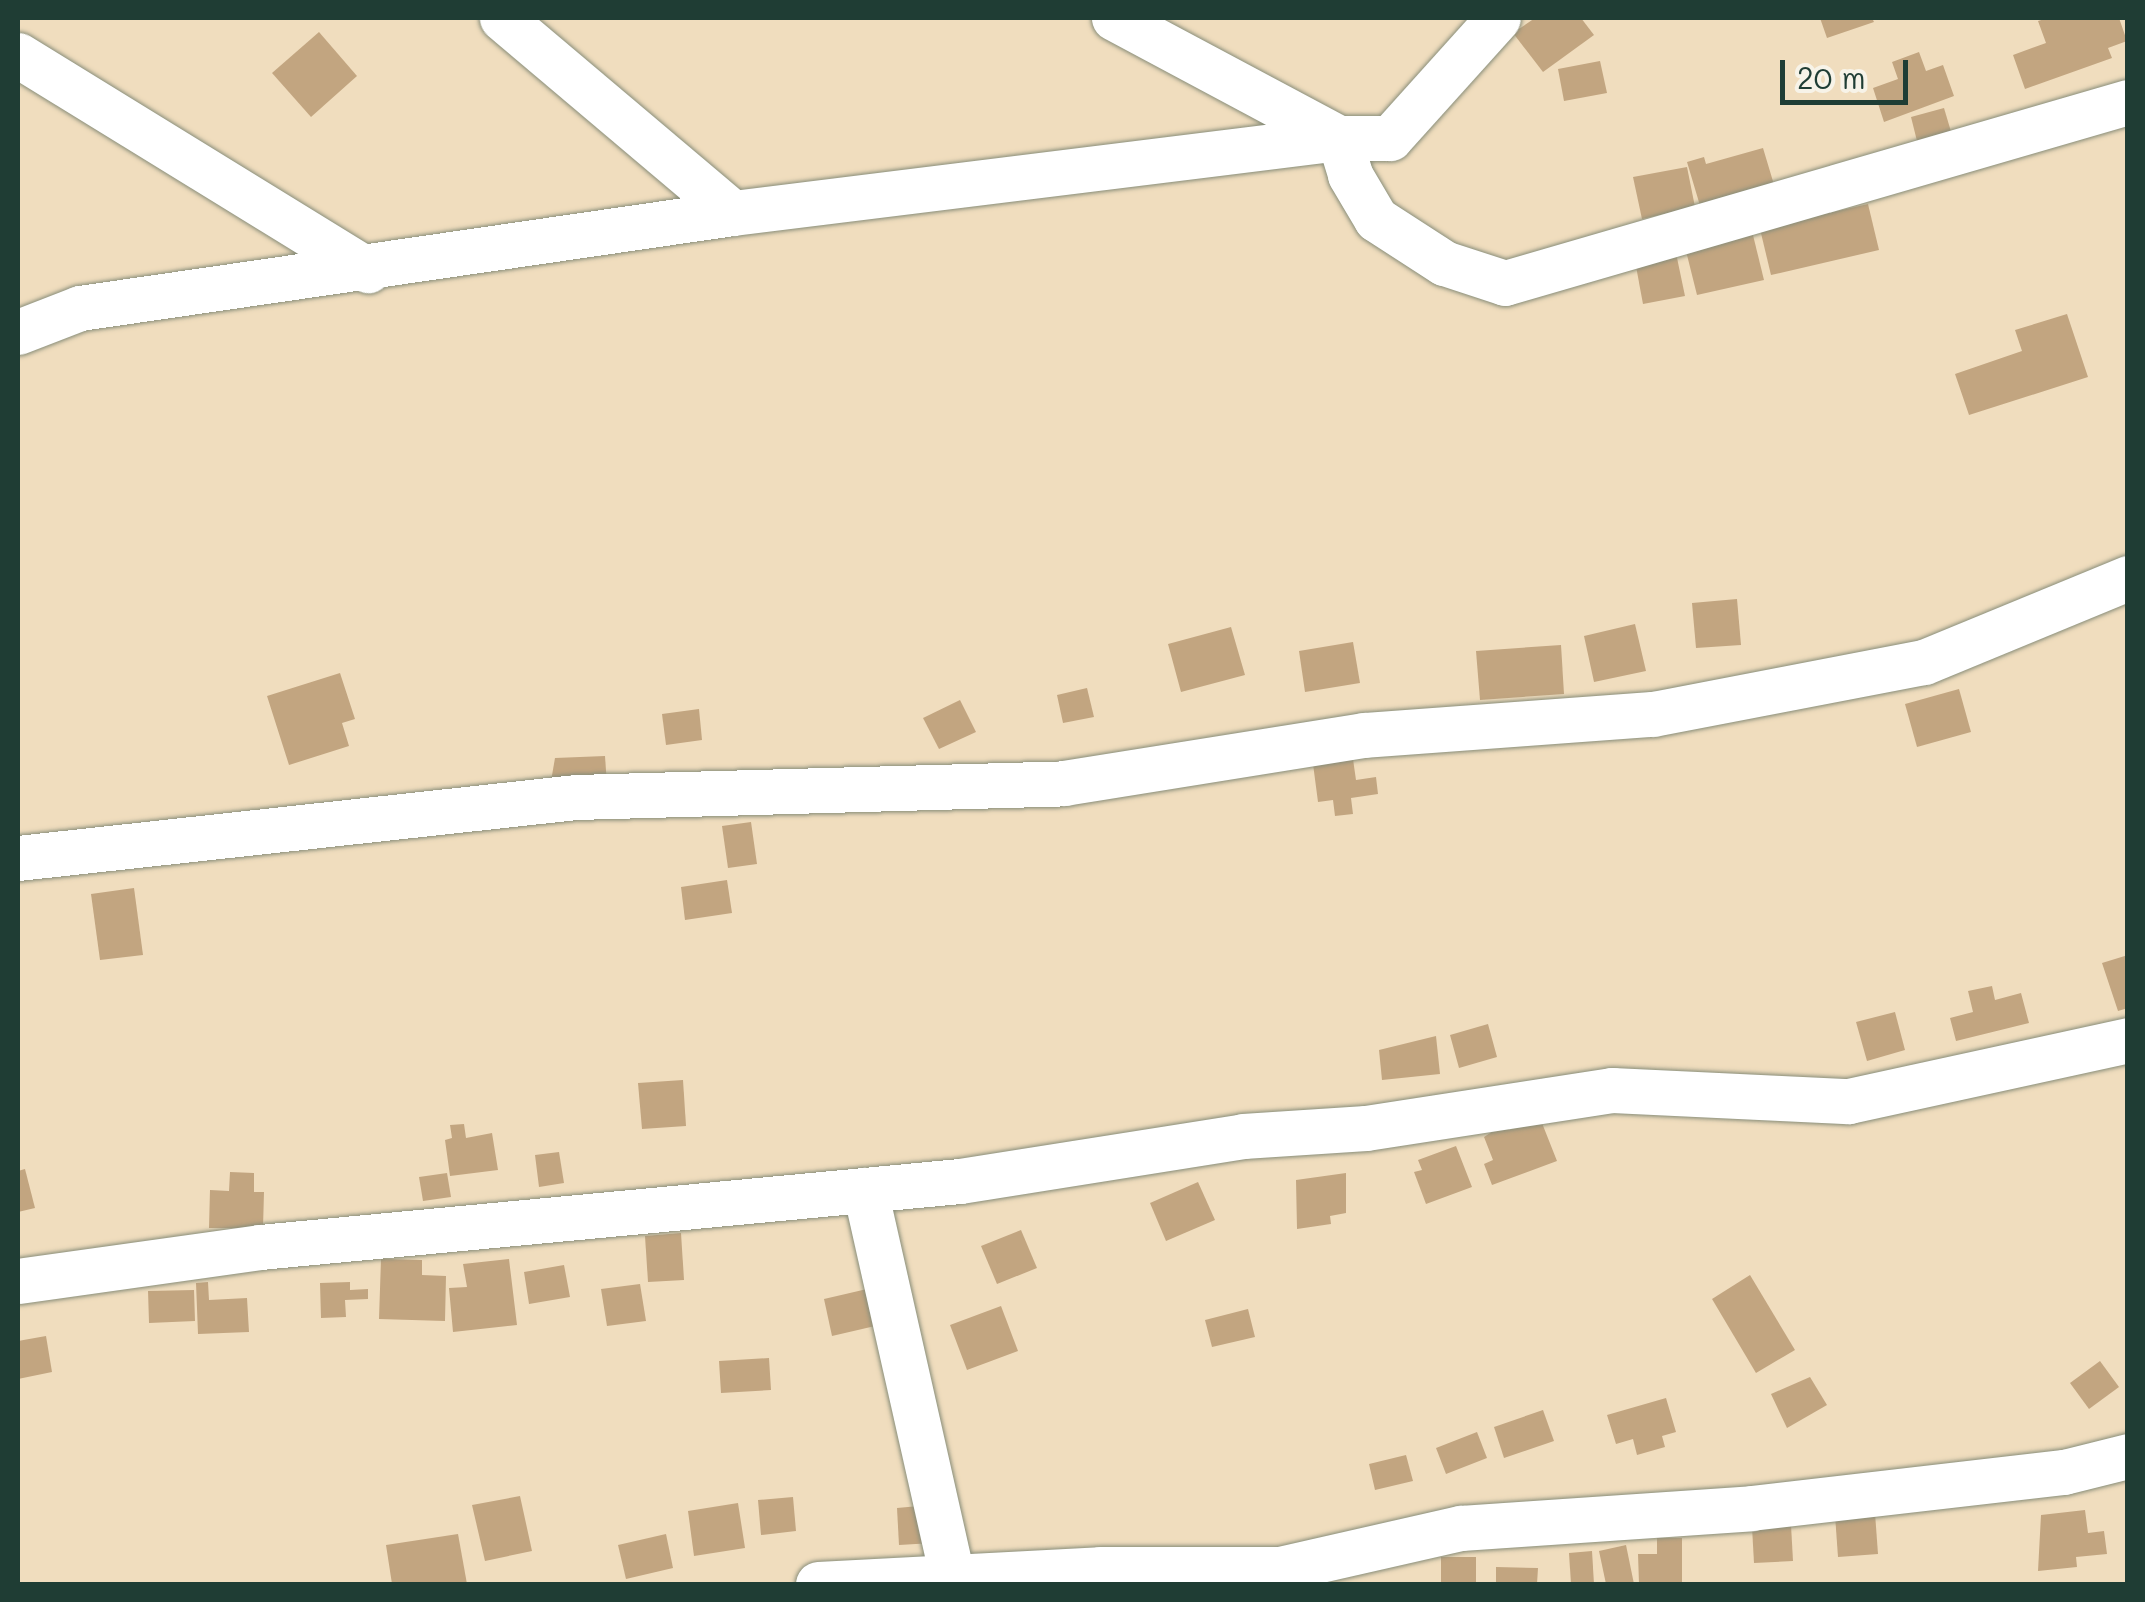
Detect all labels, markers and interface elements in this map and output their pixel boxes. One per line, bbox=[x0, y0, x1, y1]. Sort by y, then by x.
scale bar bbox=[1785, 40, 1912, 102]
text: 20 m bbox=[1797, 57, 1866, 97]

